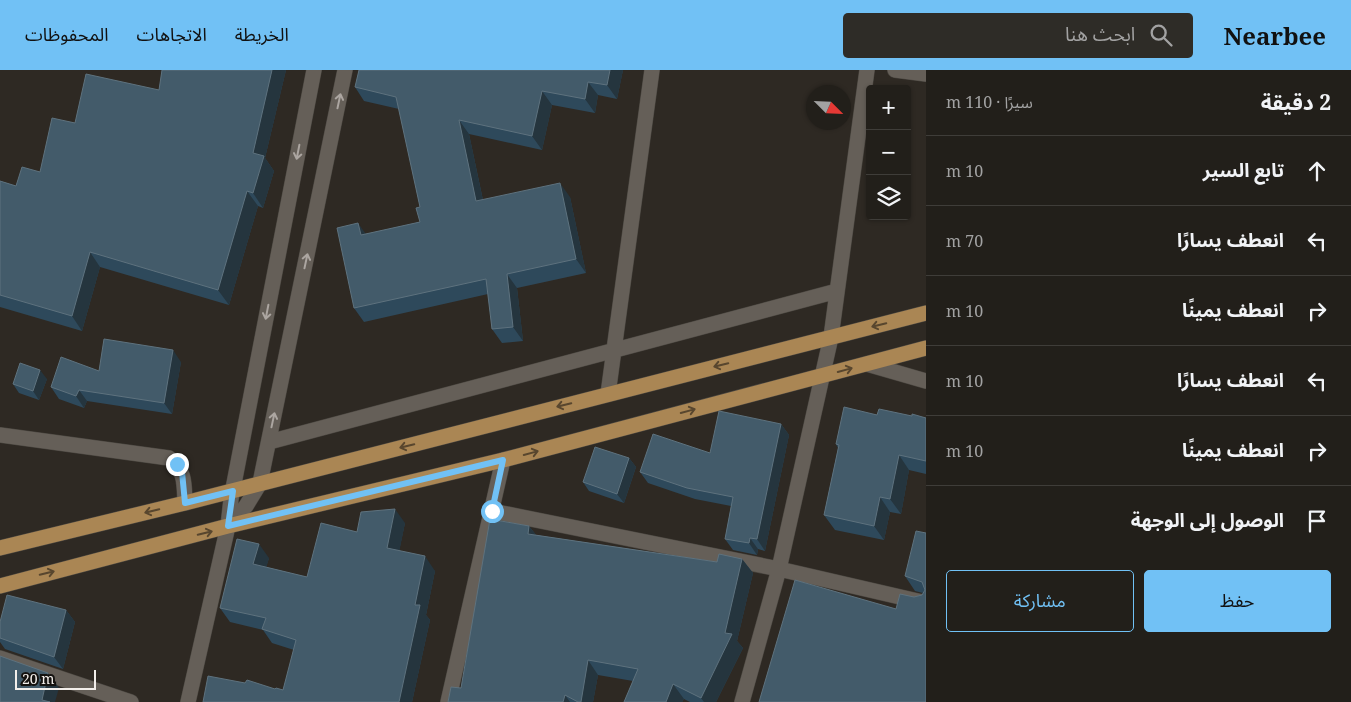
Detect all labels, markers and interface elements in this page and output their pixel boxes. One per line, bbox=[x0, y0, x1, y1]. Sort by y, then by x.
search box bbox=[843, 13, 1193, 58]
text: Nearbee bbox=[1223, 19, 1326, 52]
text: ابحث هنا bbox=[1065, 21, 1135, 47]
icon: search bbox=[1147, 21, 1175, 49]
text: المحفوظات bbox=[25, 22, 109, 46]
text: الاتجاهات bbox=[137, 22, 207, 46]
text: الخريطة bbox=[235, 22, 289, 46]
north arrow bbox=[806, 85, 851, 130]
map controls bbox=[866, 85, 911, 220]
button: + bbox=[866, 85, 911, 130]
text: 2 دقيقة bbox=[1261, 88, 1331, 116]
text: سيرًا · 110 m bbox=[946, 91, 1033, 113]
one-way arrow bbox=[335, 94, 344, 110]
button: − bbox=[866, 130, 911, 175]
one-way arrow bbox=[293, 144, 302, 160]
text: تابع السير bbox=[1203, 157, 1284, 183]
icon: ahead bbox=[1303, 157, 1331, 185]
text: 10 m bbox=[946, 160, 983, 182]
button: layers bbox=[866, 175, 911, 220]
text: انعطف يسارًا bbox=[1177, 227, 1284, 253]
icon: left bbox=[1303, 227, 1331, 255]
text: 70 m bbox=[946, 230, 983, 252]
one-way arrow bbox=[302, 253, 311, 269]
text: انعطف يمينًا bbox=[1182, 297, 1284, 323]
icon: right bbox=[1303, 297, 1331, 325]
text: 10 m bbox=[946, 300, 983, 322]
one-way arrow bbox=[262, 303, 272, 319]
one-way arrow bbox=[871, 320, 887, 330]
one-way arrow bbox=[714, 361, 730, 370]
one-way arrow bbox=[837, 365, 853, 374]
text: انعطف يسارًا bbox=[1177, 367, 1284, 393]
icon: left bbox=[1303, 367, 1331, 395]
text: 10 m bbox=[946, 370, 983, 392]
one-way arrow bbox=[556, 401, 572, 410]
one-way arrow bbox=[680, 406, 696, 416]
one-way arrow bbox=[269, 412, 279, 428]
text: انعطف يمينًا bbox=[1182, 437, 1284, 463]
icon: right bbox=[1303, 437, 1331, 465]
text: 10 m bbox=[946, 440, 983, 462]
one-way arrow bbox=[399, 441, 415, 451]
one-way arrow bbox=[522, 448, 538, 457]
route end bbox=[166, 453, 189, 476]
route start bbox=[481, 500, 504, 523]
one-way arrow bbox=[144, 507, 160, 516]
text: الوصول إلى الوجهة bbox=[1131, 507, 1284, 533]
icon: arrive bbox=[1303, 507, 1331, 535]
one-way arrow bbox=[196, 527, 212, 537]
one-way arrow bbox=[39, 568, 55, 577]
button: مشاركة bbox=[946, 570, 1134, 632]
button: حفظ bbox=[1144, 570, 1331, 632]
scale bar bbox=[15, 667, 96, 690]
text: 20 m bbox=[22, 669, 55, 688]

